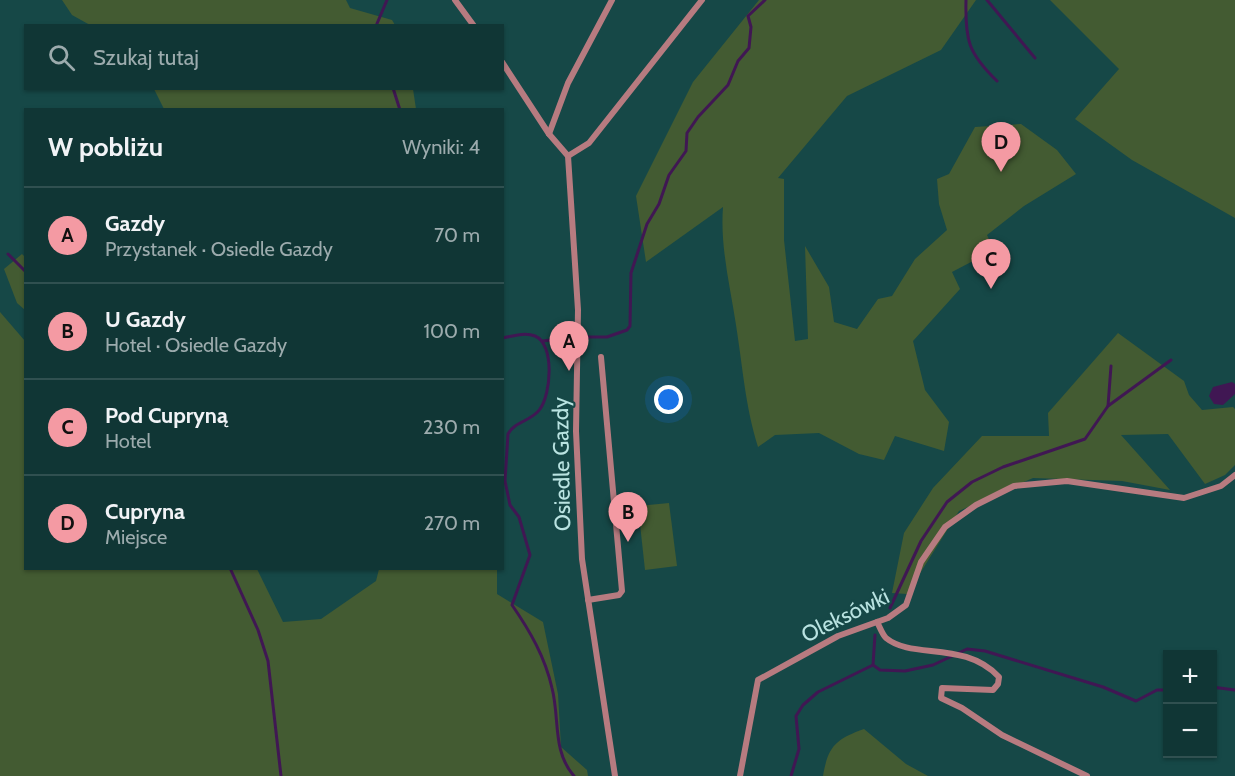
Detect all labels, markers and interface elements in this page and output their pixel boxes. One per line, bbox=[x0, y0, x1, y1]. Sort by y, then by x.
search box bbox=[24, 24, 504, 90]
icon: search bbox=[45, 41, 78, 74]
text: Szukaj tutaj bbox=[93, 44, 199, 71]
pin: D bbox=[982, 122, 1020, 172]
text: W pobliżu bbox=[48, 131, 163, 163]
text: Wyniki: 4 bbox=[402, 135, 480, 159]
text: Gazdy bbox=[105, 210, 165, 237]
text: A bbox=[61, 223, 74, 247]
text: 70 m bbox=[434, 223, 480, 247]
text: Przystanek · Osiedle Gazdy bbox=[105, 237, 333, 261]
pin: C bbox=[972, 240, 1010, 289]
text: U Gazdy bbox=[105, 306, 186, 333]
text: B bbox=[61, 319, 74, 343]
text: 100 m bbox=[424, 319, 480, 343]
pin: A bbox=[550, 322, 588, 371]
text: Hotel · Osiedle Gazdy bbox=[105, 333, 287, 357]
your location bbox=[654, 385, 683, 414]
street label: Osiedle Gazdy bbox=[547, 397, 576, 531]
text: Pod Cupryną bbox=[105, 402, 228, 429]
text: C bbox=[61, 415, 74, 439]
text: 230 m bbox=[423, 415, 480, 439]
text: Hotel bbox=[105, 429, 151, 453]
pin: B bbox=[608, 492, 648, 542]
text: Cupryna bbox=[105, 498, 185, 525]
text: D bbox=[60, 511, 75, 535]
text: 270 m bbox=[424, 511, 480, 535]
text: Miejsce bbox=[105, 525, 167, 549]
street label: Oleksówki bbox=[797, 583, 894, 648]
map controls bbox=[1163, 650, 1217, 758]
button: + bbox=[1163, 650, 1217, 704]
button: − bbox=[1163, 704, 1217, 758]

